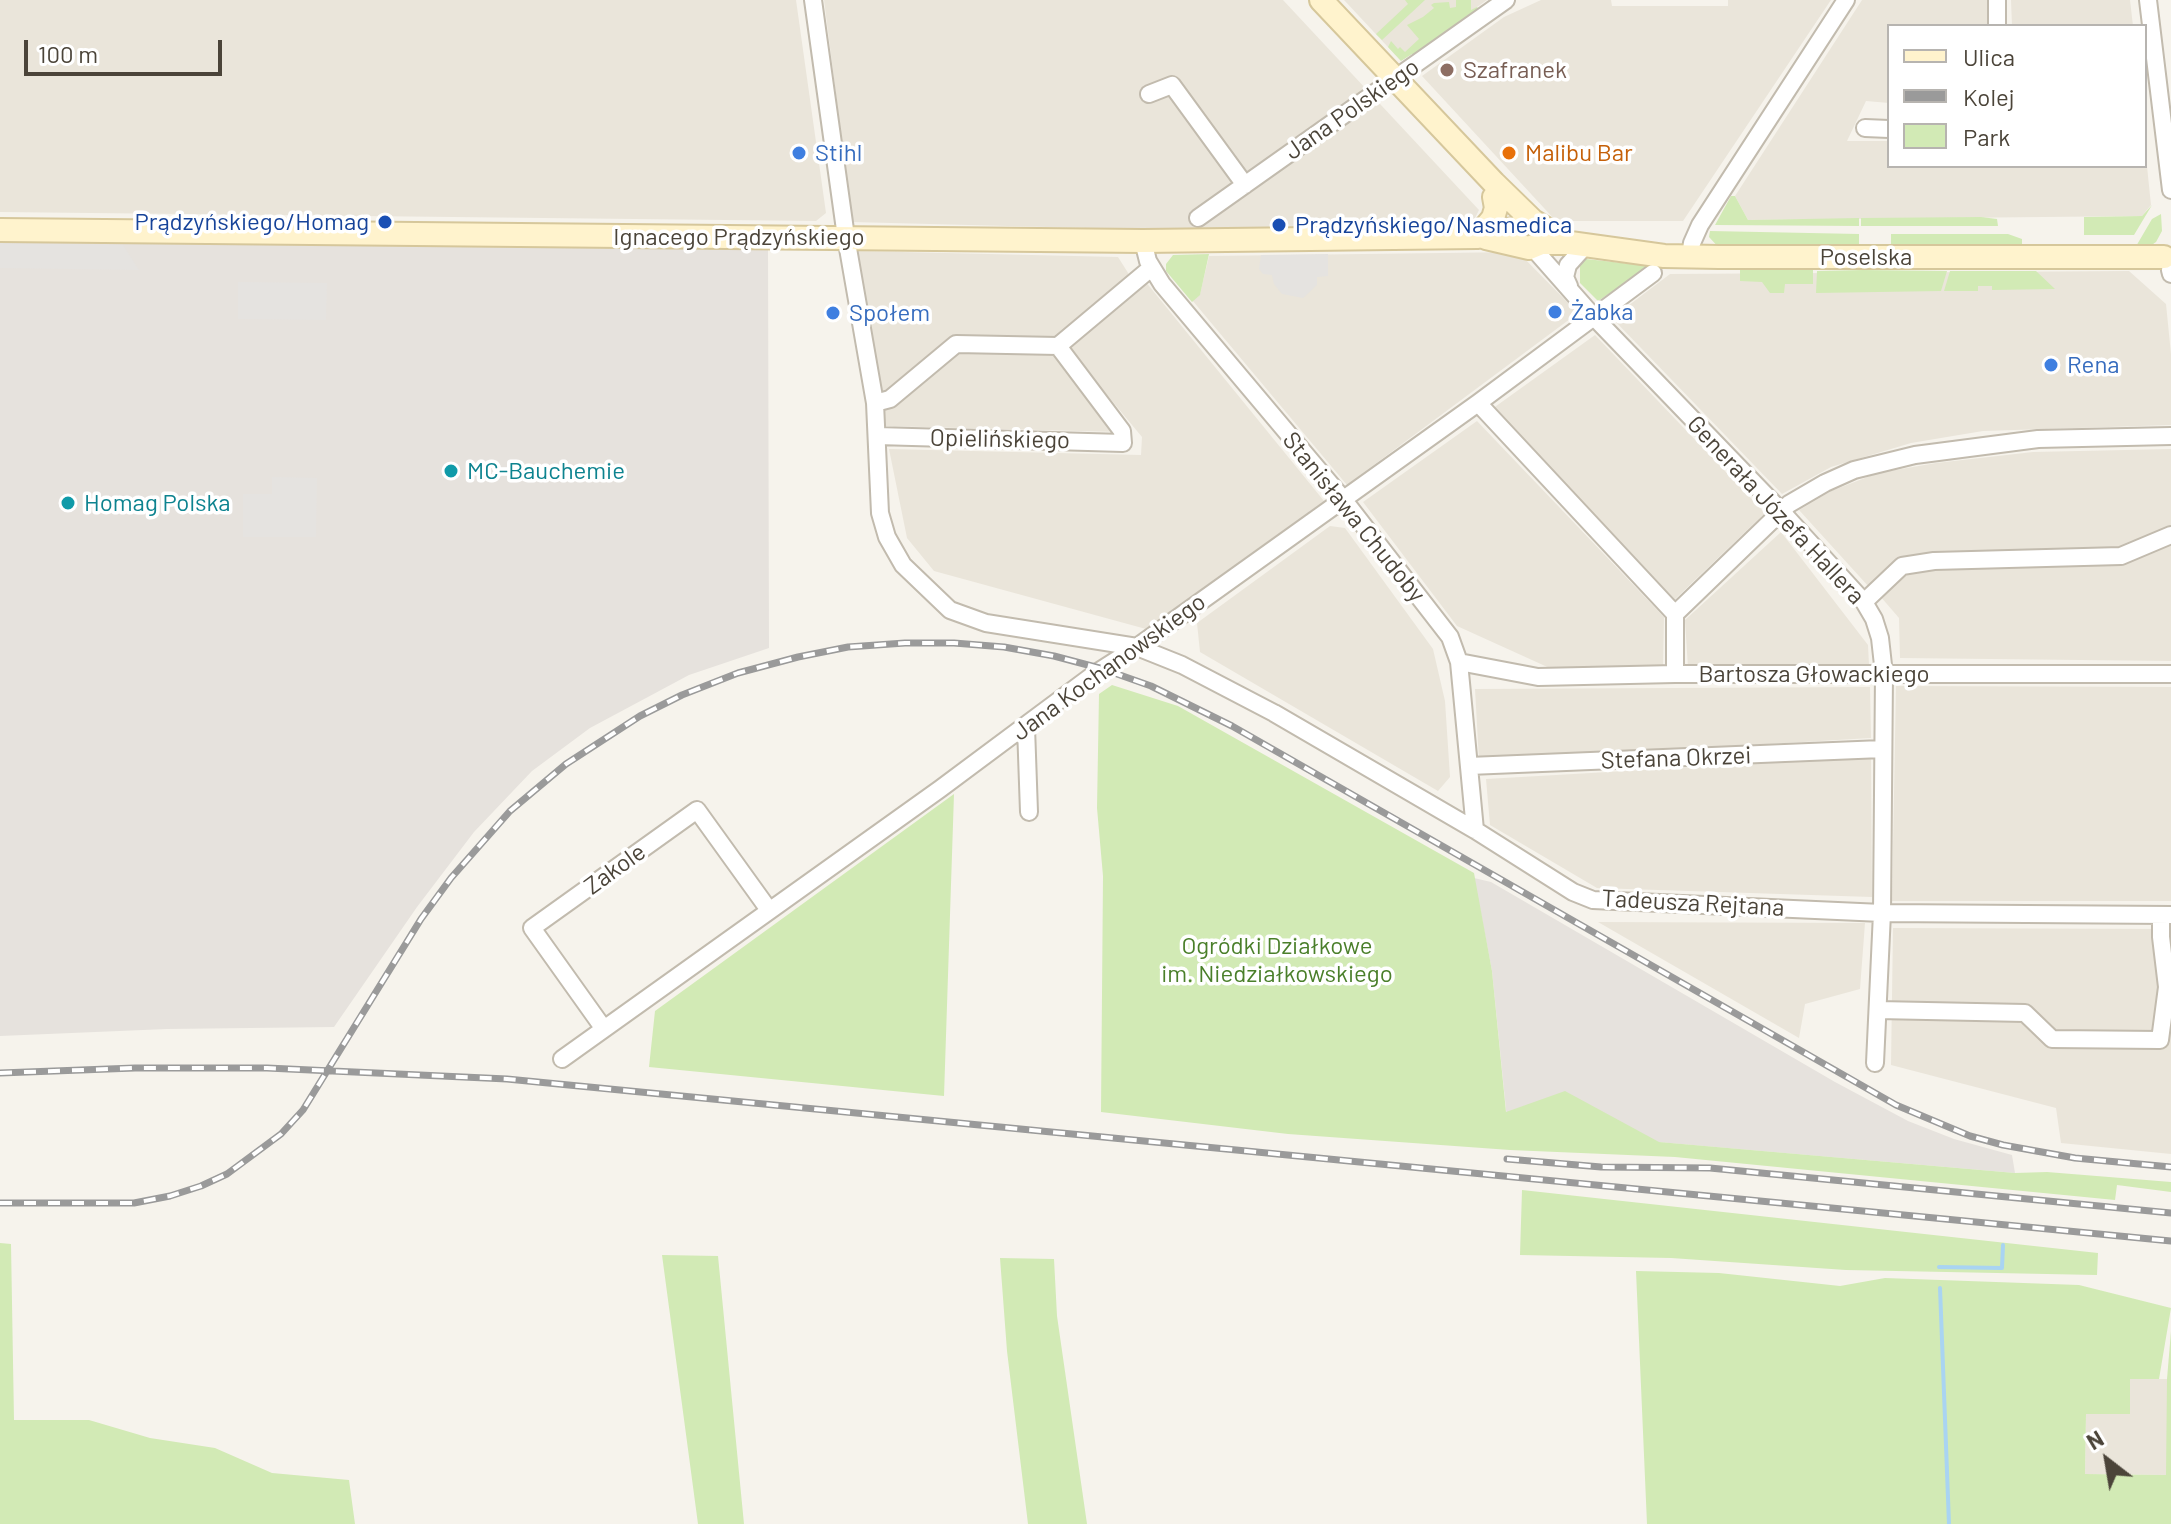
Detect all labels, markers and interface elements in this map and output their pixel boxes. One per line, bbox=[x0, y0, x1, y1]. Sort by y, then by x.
scale bar bbox=[28, 24, 226, 74]
legend bbox=[1887, 24, 2147, 168]
text: 100 m bbox=[38, 39, 98, 68]
text: Ulica bbox=[1963, 42, 2015, 71]
street label: Jana Polskiego bbox=[1279, 52, 1425, 166]
place label: Szafranek bbox=[1463, 56, 1567, 84]
marker: Szafranek bbox=[1438, 61, 1456, 79]
text: Kolej bbox=[1963, 82, 2015, 111]
text: Park bbox=[1963, 122, 2010, 151]
place label: Stihl bbox=[815, 139, 862, 167]
place label: Malibu Bar bbox=[1525, 139, 1633, 167]
marker: Stihl bbox=[790, 144, 808, 162]
marker: Malibu Bar bbox=[1500, 144, 1518, 162]
place label: Prądzyńskiego/Homag bbox=[135, 208, 369, 236]
place label: Prądzyńskiego/Nasmedica bbox=[1295, 211, 1572, 239]
marker: Prądzyńskiego/Homag bbox=[376, 213, 394, 231]
marker: Prądzyńskiego/Nasmedica bbox=[1270, 216, 1288, 234]
street label: Ignacego Prądzyńskiego bbox=[613, 223, 865, 251]
street label: Poselska bbox=[1820, 243, 1912, 271]
place label: Żabka bbox=[1571, 298, 1634, 326]
place label: Społem bbox=[849, 299, 930, 327]
marker: Żabka bbox=[1546, 303, 1564, 321]
marker: Społem bbox=[824, 304, 842, 322]
place label: Rena bbox=[2067, 351, 2120, 379]
marker: Rena bbox=[2042, 356, 2060, 374]
street label: Generała Józefa Hallera bbox=[1681, 410, 1871, 610]
street label: Opielińskiego bbox=[930, 423, 1070, 455]
street label: Stanisława Chudoby bbox=[1277, 426, 1431, 608]
place label: MC-Bauchemie bbox=[467, 457, 625, 485]
marker: MC-Bauchemie bbox=[442, 462, 460, 480]
place label: Homag Polska bbox=[84, 489, 231, 517]
marker: Homag Polska bbox=[59, 494, 77, 512]
street label: Jana Kochanowskiego bbox=[1007, 587, 1211, 747]
street label: Bartosza Głowackiego bbox=[1698, 660, 1930, 688]
street label: Stefana Okrzei bbox=[1600, 741, 1752, 775]
street label: Zakole bbox=[579, 837, 651, 901]
street label: Tadeusza Rejtana bbox=[1601, 884, 1785, 922]
park label: Ogródki Działkowe im. Niedziałkowskiego bbox=[1161, 932, 1393, 988]
north arrow bbox=[2067, 1420, 2147, 1500]
text: N bbox=[2082, 1425, 2108, 1454]

